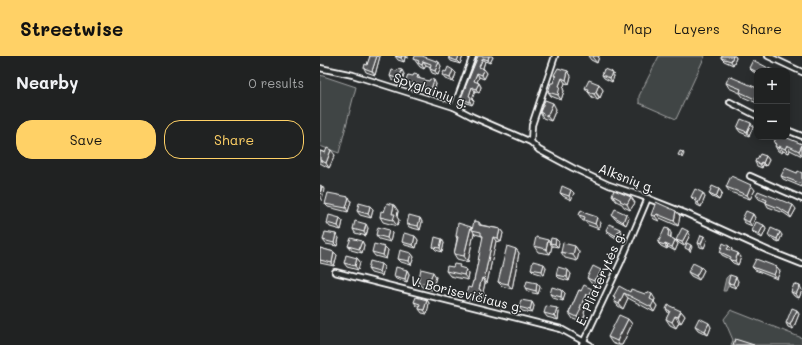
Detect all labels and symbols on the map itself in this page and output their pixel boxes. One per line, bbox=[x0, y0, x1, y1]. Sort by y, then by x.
street label: Spyglainių g. bbox=[391, 68, 471, 111]
street label: Alksnių g. bbox=[596, 159, 658, 196]
street label: E. Pliaterytės g. bbox=[571, 228, 628, 328]
street label: V. Borisevičiaus g. bbox=[409, 271, 525, 316]

